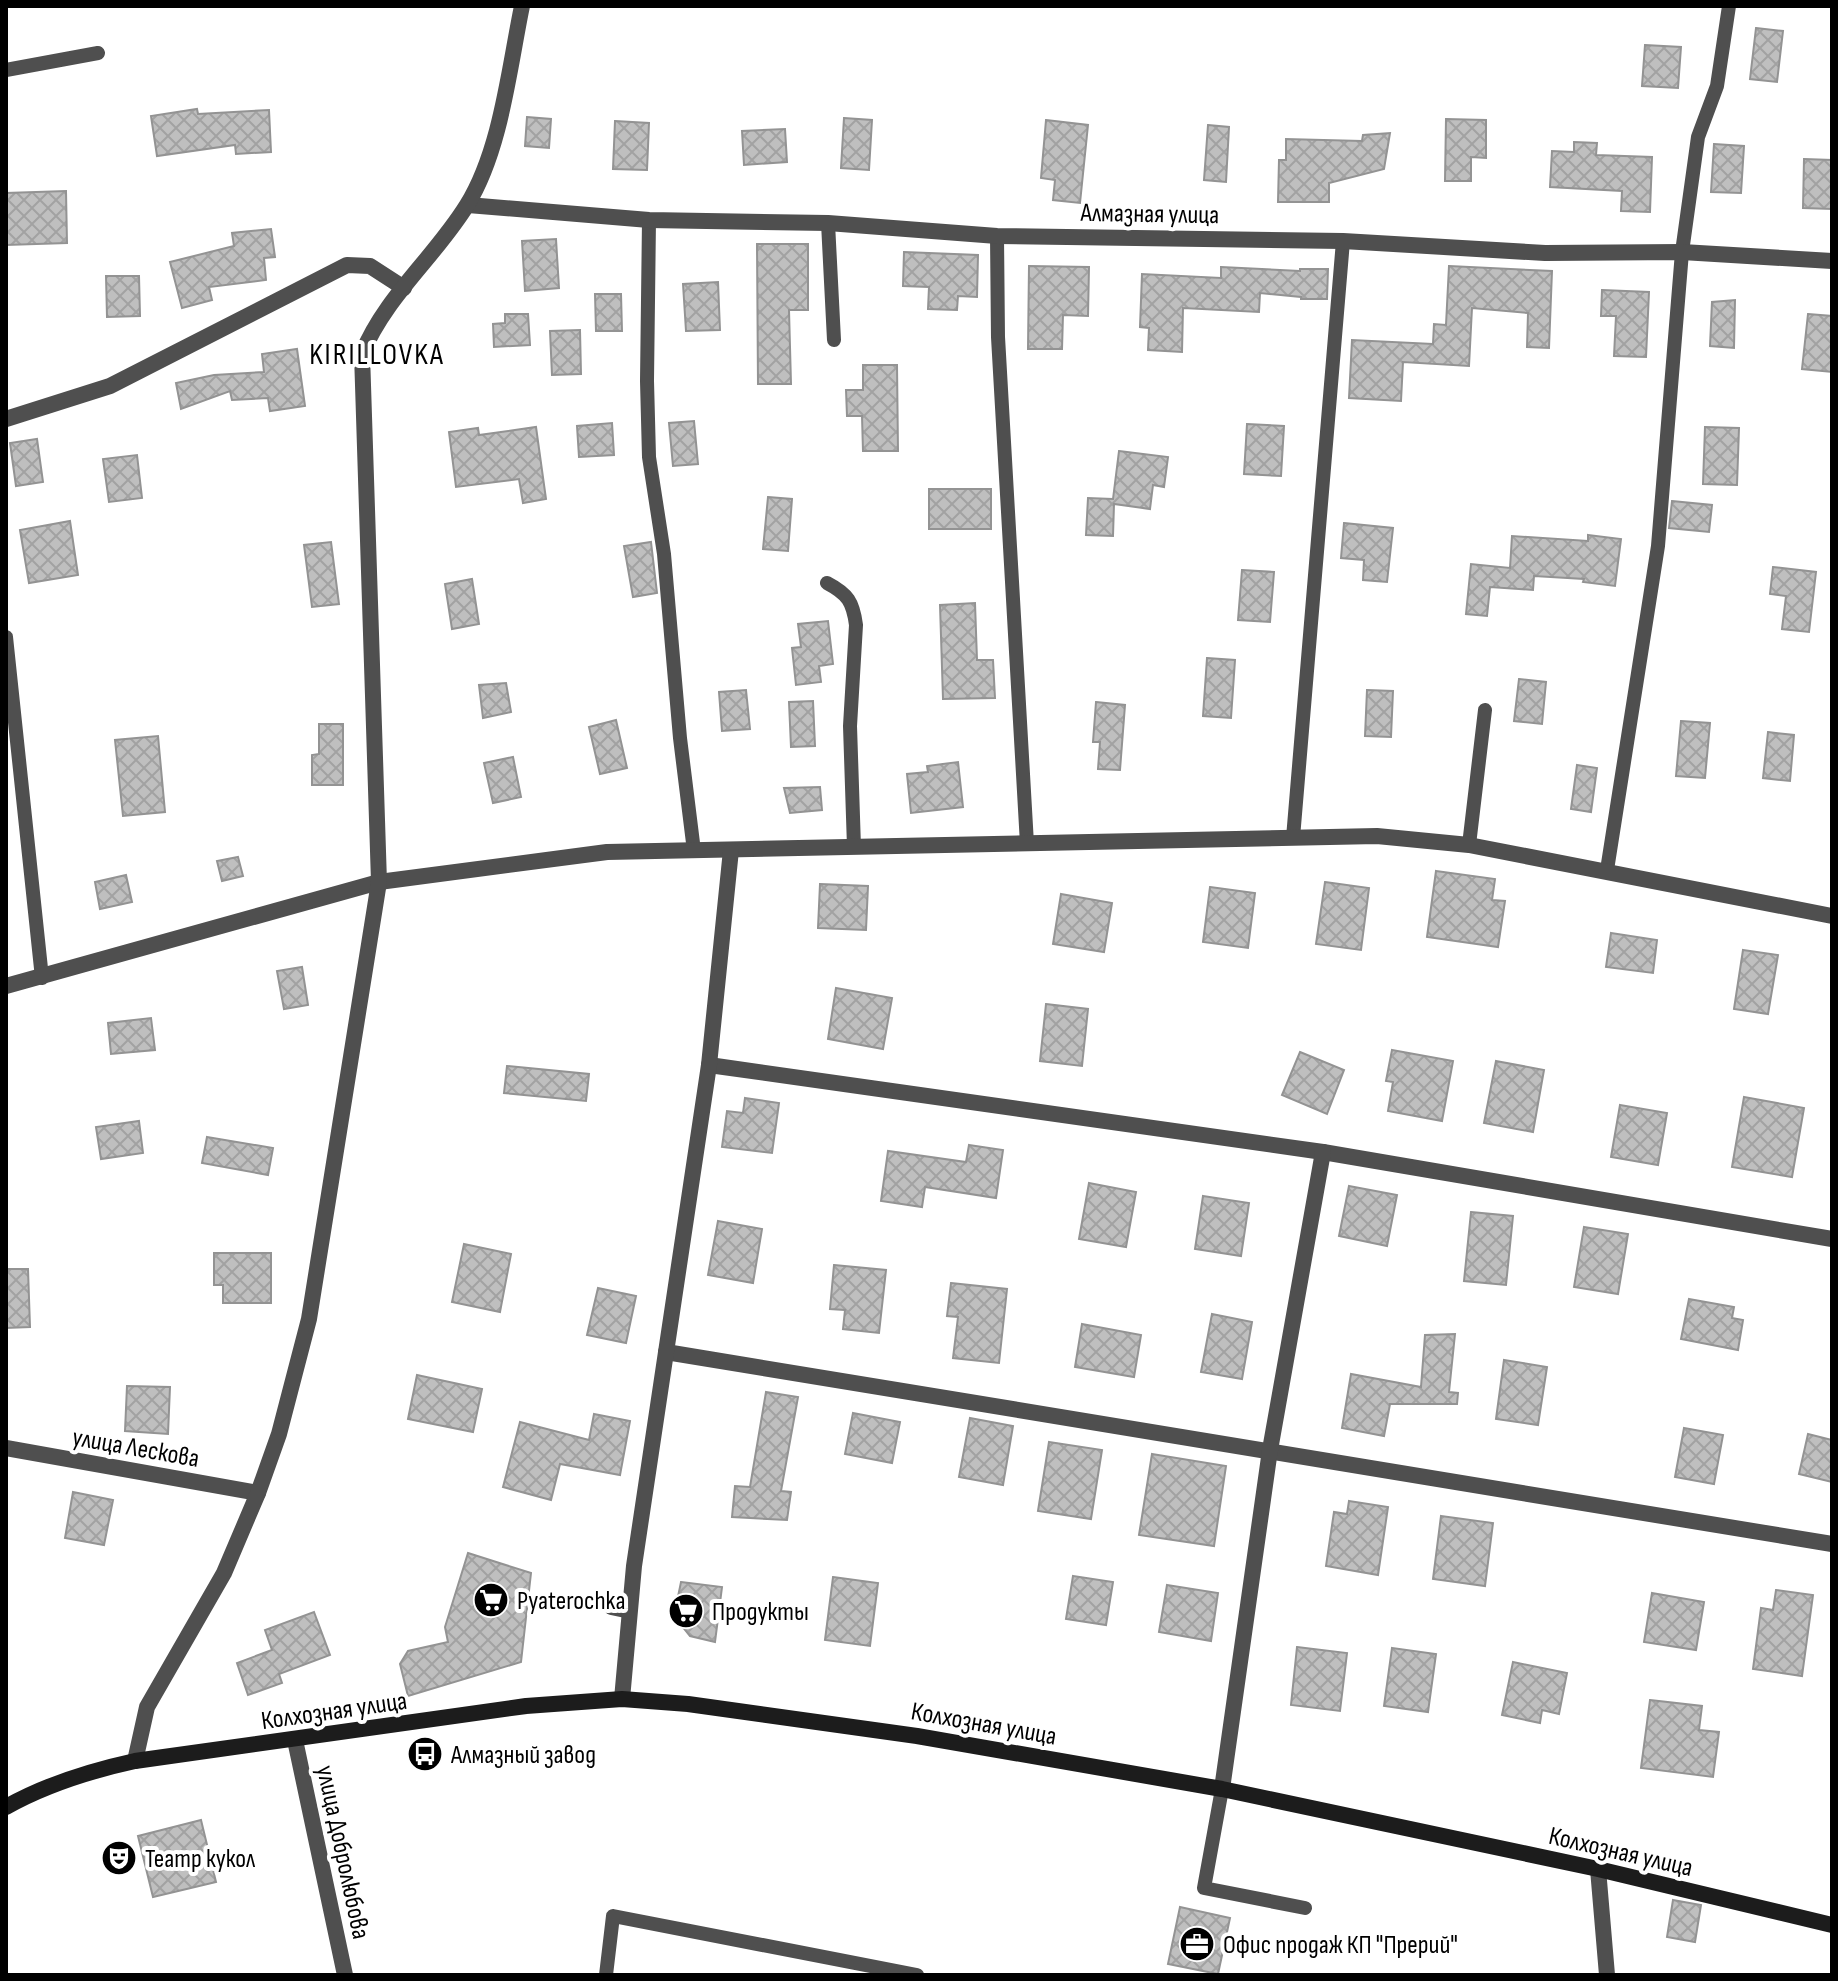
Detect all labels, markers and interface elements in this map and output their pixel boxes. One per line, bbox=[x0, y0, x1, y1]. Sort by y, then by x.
street label: Алмазная улица bbox=[1079, 198, 1219, 231]
district label: KIRILLOVKA bbox=[309, 337, 445, 373]
street label: улица Лескова bbox=[70, 1422, 202, 1475]
supermarket icon: Pyaterochka bbox=[472, 1581, 510, 1619]
place label: Pyaterochka bbox=[517, 1586, 625, 1617]
supermarket icon: Продукты bbox=[667, 1592, 705, 1630]
place label: Продукты bbox=[712, 1597, 809, 1628]
street label: Колхозная улица bbox=[259, 1686, 409, 1737]
street label: Колхозная улица bbox=[909, 1696, 1059, 1753]
bus stop icon: Алмазный завод bbox=[406, 1735, 444, 1773]
place label: Алмазный завод bbox=[450, 1740, 596, 1771]
street label: улица Добролюбова bbox=[309, 1763, 376, 1942]
street label: Колхозная улица bbox=[1546, 1821, 1696, 1884]
theatre icon: Театр кукол bbox=[100, 1839, 138, 1877]
place label: Театр кукол bbox=[145, 1844, 256, 1875]
office icon: Офис продаж КП "Прерий" bbox=[1178, 1925, 1216, 1963]
place label: Офис продаж КП "Прерий" bbox=[1223, 1930, 1458, 1961]

